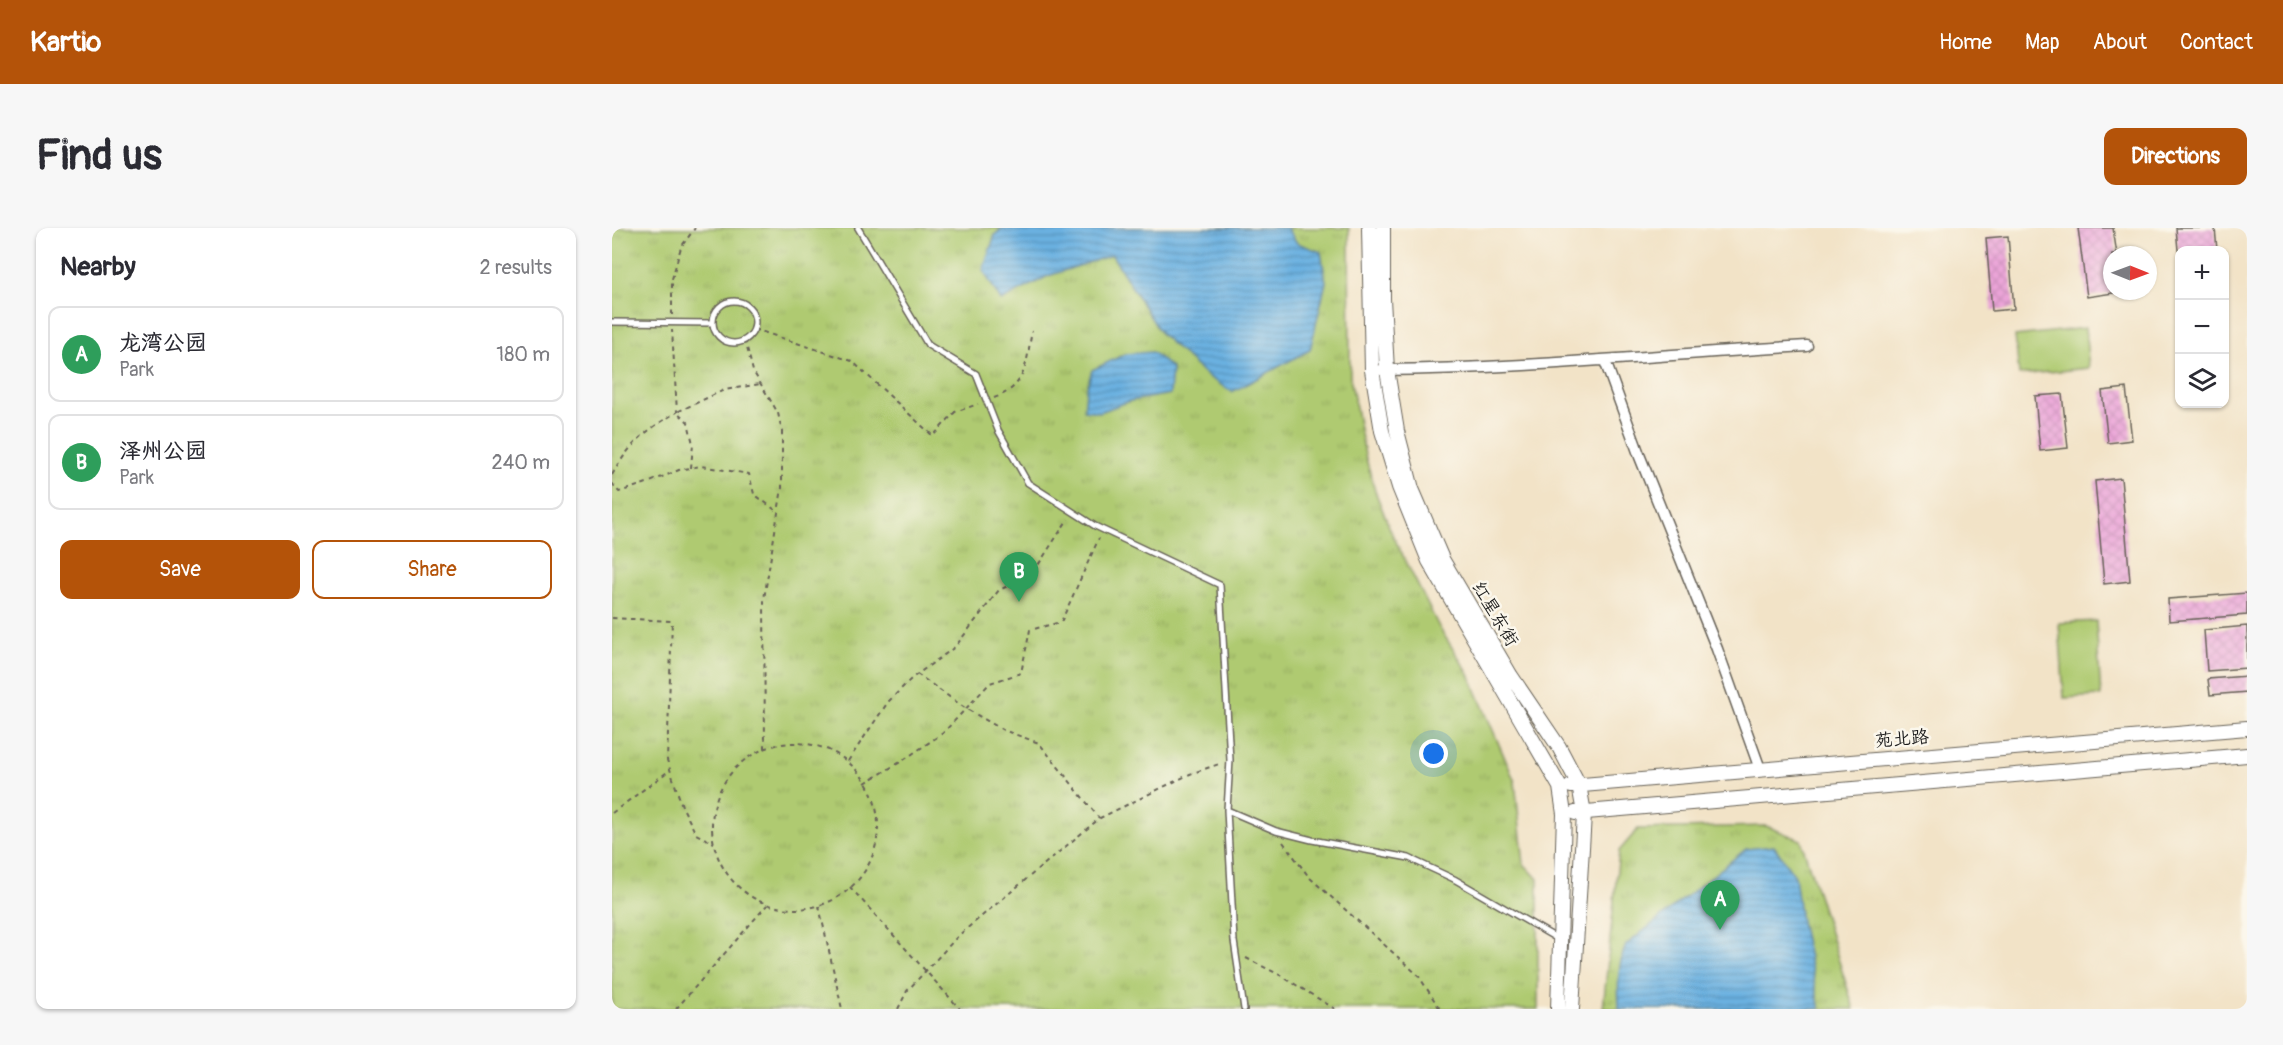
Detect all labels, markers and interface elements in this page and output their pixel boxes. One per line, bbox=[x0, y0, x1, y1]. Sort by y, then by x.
text: Kartio bbox=[30, 25, 101, 60]
text: Home bbox=[1939, 29, 1992, 56]
text: Map bbox=[2025, 29, 2060, 56]
text: About bbox=[2093, 29, 2147, 56]
text: Contact bbox=[2180, 29, 2253, 56]
button: Directions bbox=[2104, 128, 2247, 185]
text: Find us bbox=[36, 130, 162, 182]
north arrow bbox=[2103, 246, 2157, 300]
map controls bbox=[2175, 246, 2229, 408]
button: + bbox=[2175, 246, 2229, 300]
text: Nearby bbox=[60, 251, 136, 283]
text: 2 results bbox=[480, 255, 552, 280]
button: − bbox=[2175, 300, 2229, 354]
text: 龙湾公园 bbox=[119, 329, 207, 357]
text: A bbox=[75, 342, 88, 367]
text: 180 m bbox=[496, 342, 550, 367]
button: layers bbox=[2175, 354, 2229, 408]
text: Park bbox=[119, 357, 154, 382]
text: 泽州公园 bbox=[119, 437, 207, 465]
text: B bbox=[76, 450, 87, 475]
text: 240 m bbox=[491, 450, 550, 475]
text: Park bbox=[119, 465, 154, 490]
button: Save bbox=[60, 540, 300, 599]
button: Share bbox=[312, 540, 552, 599]
pin: B bbox=[1000, 552, 1038, 602]
street label: 红星东街 bbox=[1467, 577, 1523, 651]
street label: 苑北路 bbox=[1874, 725, 1930, 753]
your location bbox=[1419, 739, 1448, 768]
pin: A bbox=[1700, 880, 1740, 930]

